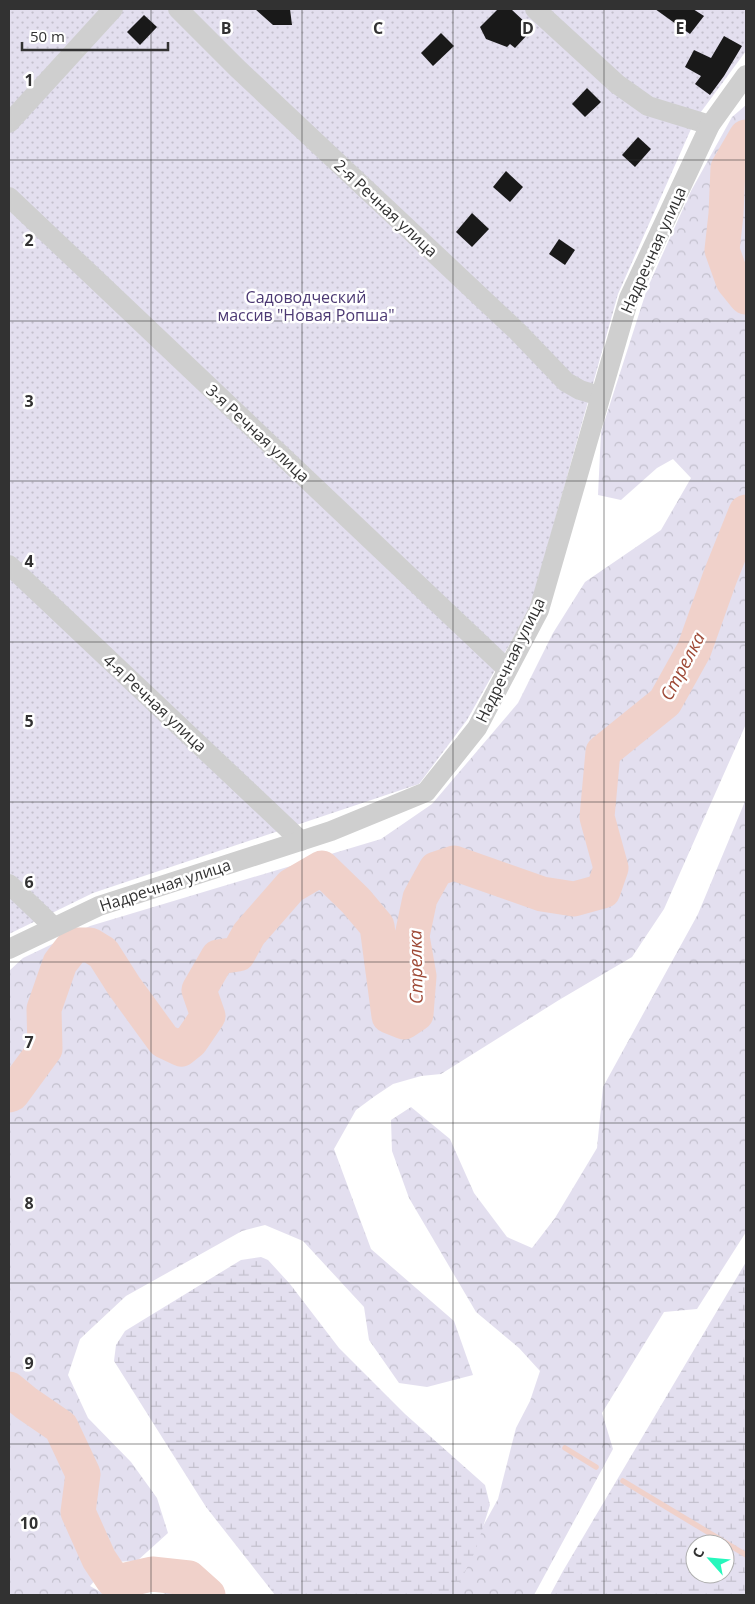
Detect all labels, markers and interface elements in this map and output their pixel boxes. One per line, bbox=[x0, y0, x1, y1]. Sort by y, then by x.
text: B bbox=[221, 17, 231, 39]
text: C bbox=[373, 17, 383, 39]
text: D bbox=[522, 17, 534, 39]
text: E bbox=[676, 17, 685, 39]
scale bar bbox=[22, 20, 169, 52]
text: 50 m bbox=[30, 26, 65, 46]
text: 1 bbox=[24, 69, 34, 91]
street label: 2-я Речная улица bbox=[330, 154, 442, 262]
street label: Надречная улица bbox=[615, 183, 691, 317]
text: 2 bbox=[24, 229, 34, 251]
park label: Садоводческий массив "Новая Ропша" bbox=[217, 286, 395, 326]
street label: 3-я Речная улица bbox=[202, 379, 314, 487]
text: 3 bbox=[24, 390, 34, 412]
text: 4 bbox=[24, 550, 34, 572]
street label: Надречная улица bbox=[470, 594, 550, 726]
water label: Стрелка bbox=[654, 628, 710, 704]
street label: 4-я Речная улица bbox=[99, 649, 211, 757]
text: 5 bbox=[24, 710, 34, 732]
street label: Надречная улица bbox=[97, 853, 233, 917]
text: 6 bbox=[24, 871, 34, 893]
water label: Стрелка bbox=[402, 930, 428, 1004]
text: 7 bbox=[24, 1031, 34, 1053]
text: 8 bbox=[24, 1192, 34, 1214]
text: 9 bbox=[24, 1352, 34, 1374]
text: 10 bbox=[20, 1512, 38, 1534]
north arrow bbox=[685, 1534, 735, 1584]
text: С bbox=[687, 1545, 708, 1561]

